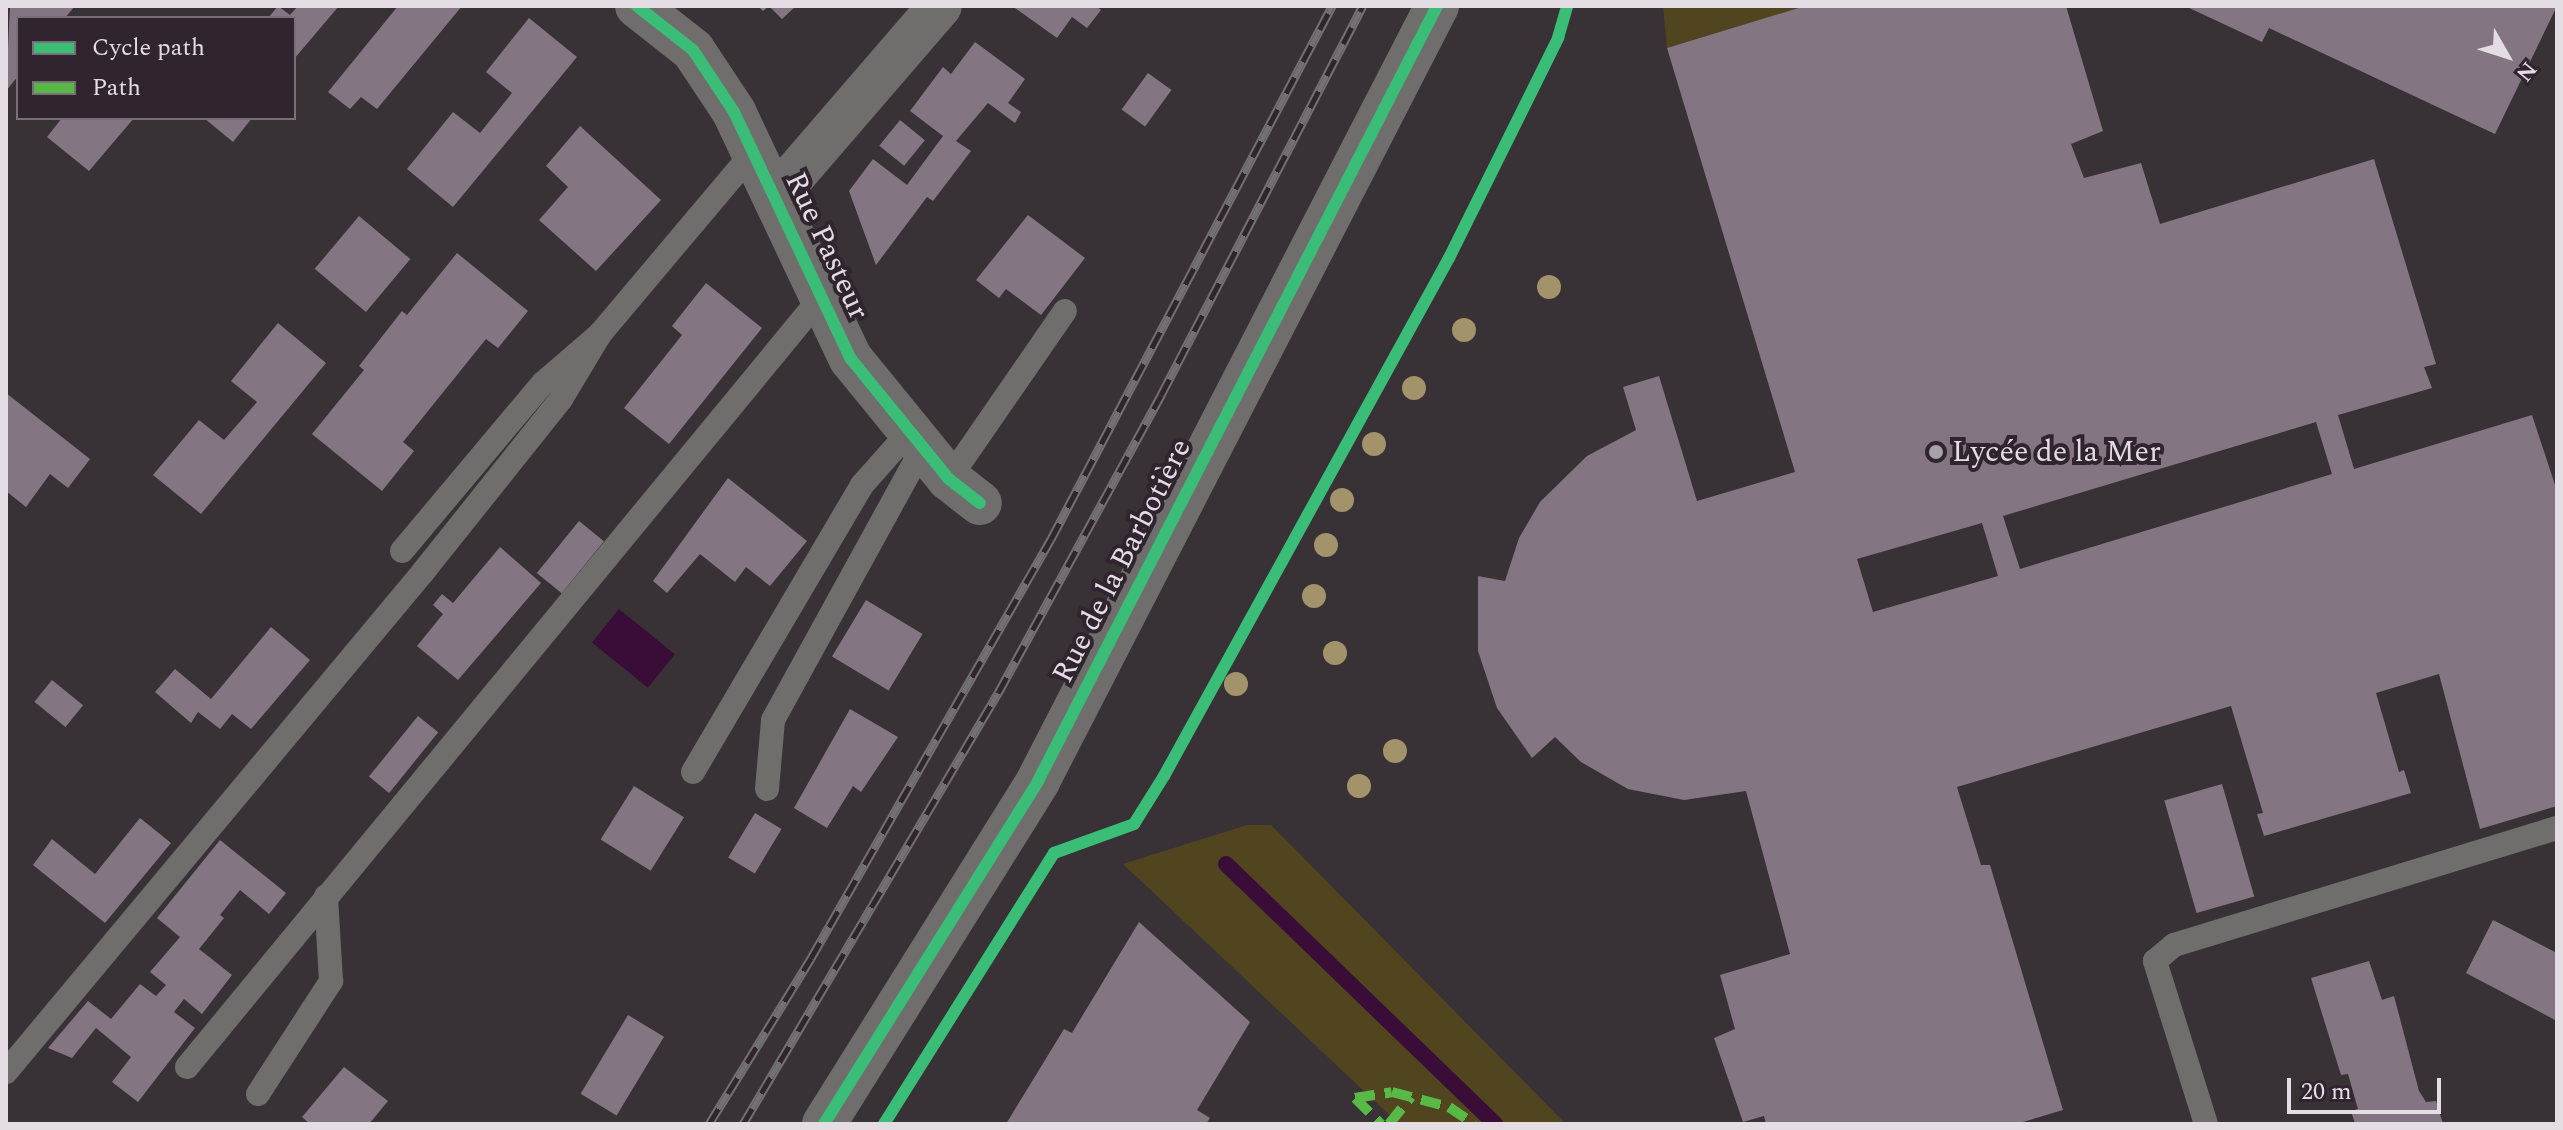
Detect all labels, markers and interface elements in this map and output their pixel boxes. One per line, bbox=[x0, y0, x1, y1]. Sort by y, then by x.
legend bbox=[16, 16, 296, 120]
north arrow bbox=[2467, 16, 2547, 96]
text: Cycle path bbox=[92, 30, 205, 66]
text: N bbox=[2508, 54, 2545, 89]
text: Path bbox=[92, 70, 141, 106]
street label: Rue Pasteur bbox=[777, 167, 877, 325]
street label: Rue de la Barbotière bbox=[1045, 433, 1199, 689]
place label: Lycée de la Mer bbox=[1952, 434, 2161, 470]
marker: Lycée de la Mer bbox=[1927, 443, 1945, 461]
scale bar bbox=[2291, 1062, 2445, 1112]
text: 20 m bbox=[2301, 1074, 2352, 1110]

